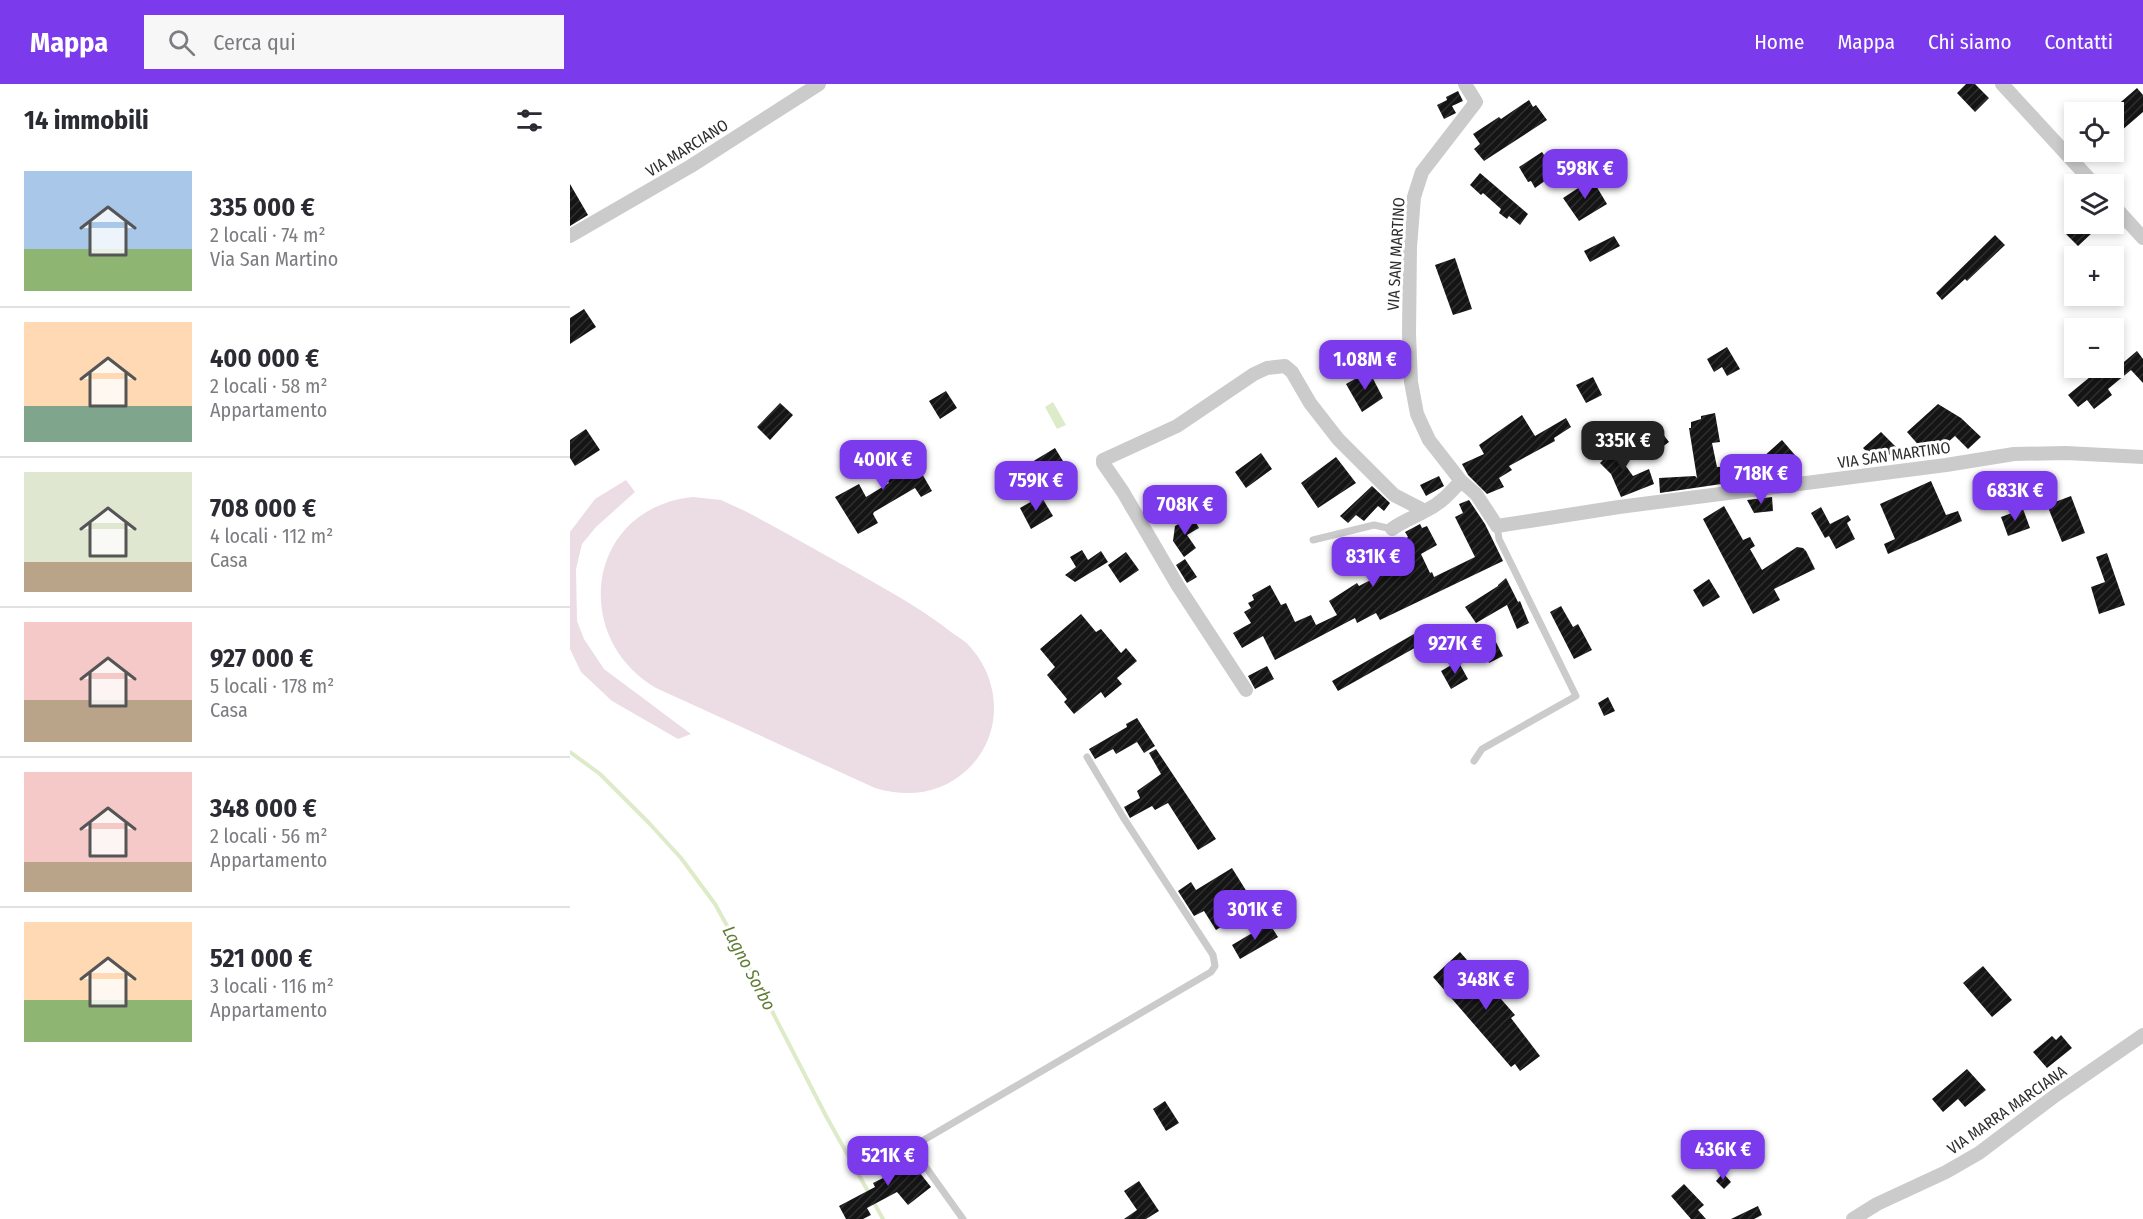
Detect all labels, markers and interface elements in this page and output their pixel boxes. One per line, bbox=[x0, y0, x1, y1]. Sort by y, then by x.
search box bbox=[144, 15, 564, 69]
text: Mappa bbox=[30, 26, 108, 59]
icon: search bbox=[165, 26, 198, 59]
text: Cerca qui bbox=[213, 29, 296, 56]
text: Home bbox=[1754, 29, 1804, 55]
text: Mappa bbox=[1837, 29, 1895, 55]
text: Chi siamo bbox=[1928, 29, 2012, 55]
text: Contatti bbox=[2045, 29, 2113, 55]
map controls bbox=[2064, 102, 2124, 378]
button: locate bbox=[2064, 102, 2124, 162]
icon: filters bbox=[513, 104, 546, 137]
text: 14 immobili bbox=[24, 105, 149, 136]
street label: VIA MARCIANO bbox=[642, 115, 732, 181]
pin: 598K € bbox=[1536, 149, 1634, 200]
text: 598K € bbox=[1557, 156, 1613, 180]
button: layers bbox=[2064, 174, 2124, 234]
text: 335 000 € bbox=[210, 192, 315, 223]
icon: home bbox=[72, 195, 144, 267]
street label: VIA SAN MARTINO bbox=[1384, 197, 1408, 311]
text: 2 locali · 74 m² bbox=[210, 223, 325, 247]
button: + bbox=[2064, 246, 2124, 306]
text: Via San Martino bbox=[210, 247, 338, 271]
button: − bbox=[2064, 318, 2124, 378]
pin: 1.08M € bbox=[1310, 340, 1420, 391]
text: 400 000 € bbox=[210, 343, 319, 374]
icon: home bbox=[72, 346, 144, 418]
text: 1.08M € bbox=[1333, 347, 1397, 371]
text: 2 locali · 58 m² bbox=[210, 374, 328, 398]
text: Appartamento bbox=[210, 398, 327, 422]
pin: 335K € bbox=[1574, 421, 1672, 472]
text: 335K € bbox=[1595, 428, 1651, 452]
street label: VIA SAN MARTINO bbox=[1836, 438, 1952, 472]
pin: 400K € bbox=[834, 440, 932, 491]
text: 400K € bbox=[854, 447, 912, 471]
pin: 718K € bbox=[1712, 454, 1810, 505]
pin: 759K € bbox=[987, 461, 1085, 512]
text: 718K € bbox=[1734, 461, 1788, 485]
text: 759K € bbox=[1009, 468, 1063, 492]
pin: 683K € bbox=[1966, 471, 2064, 522]
text: 683K € bbox=[1987, 478, 2043, 502]
pin: 708K € bbox=[1136, 485, 1234, 536]
text: 708K € bbox=[1157, 492, 1213, 516]
text: 708 000 € bbox=[210, 493, 316, 524]
icon: home bbox=[72, 496, 144, 568]
text: 4 locali · 112 m² bbox=[210, 524, 333, 548]
pin: 831K € bbox=[1324, 537, 1422, 588]
text: 831K € bbox=[1346, 544, 1400, 568]
text: Casa bbox=[210, 548, 248, 572]
pin: 927K € bbox=[1406, 624, 1504, 675]
text: 927K € bbox=[1428, 631, 1482, 655]
text: 927 000 € bbox=[210, 643, 313, 674]
icon: home bbox=[72, 646, 144, 718]
text: 5 locali · 178 m² bbox=[210, 674, 334, 698]
text: Casa bbox=[210, 698, 248, 722]
text: 348 000 € bbox=[210, 793, 317, 824]
icon: home bbox=[72, 796, 144, 868]
text: 2 locali · 56 m² bbox=[210, 824, 327, 848]
text: Appartamento bbox=[210, 848, 327, 872]
pin: 301K € bbox=[1206, 890, 1304, 941]
text: 301K € bbox=[1228, 897, 1282, 921]
water label: Lagno Sorbo bbox=[718, 922, 780, 1014]
text: 521 000 € bbox=[210, 943, 312, 974]
icon: home bbox=[72, 946, 144, 1018]
pin: 348K € bbox=[1437, 960, 1535, 1011]
text: 348K € bbox=[1458, 967, 1514, 991]
text: 3 locali · 116 m² bbox=[210, 974, 334, 998]
text: Appartamento bbox=[210, 998, 327, 1022]
street label: VIA MARRA MARCIANA bbox=[1944, 1061, 2071, 1158]
pin: 436K € bbox=[1674, 1130, 1772, 1181]
pin: 521K € bbox=[839, 1136, 937, 1187]
text: 436K € bbox=[1695, 1137, 1751, 1161]
text: 521K € bbox=[861, 1143, 915, 1167]

